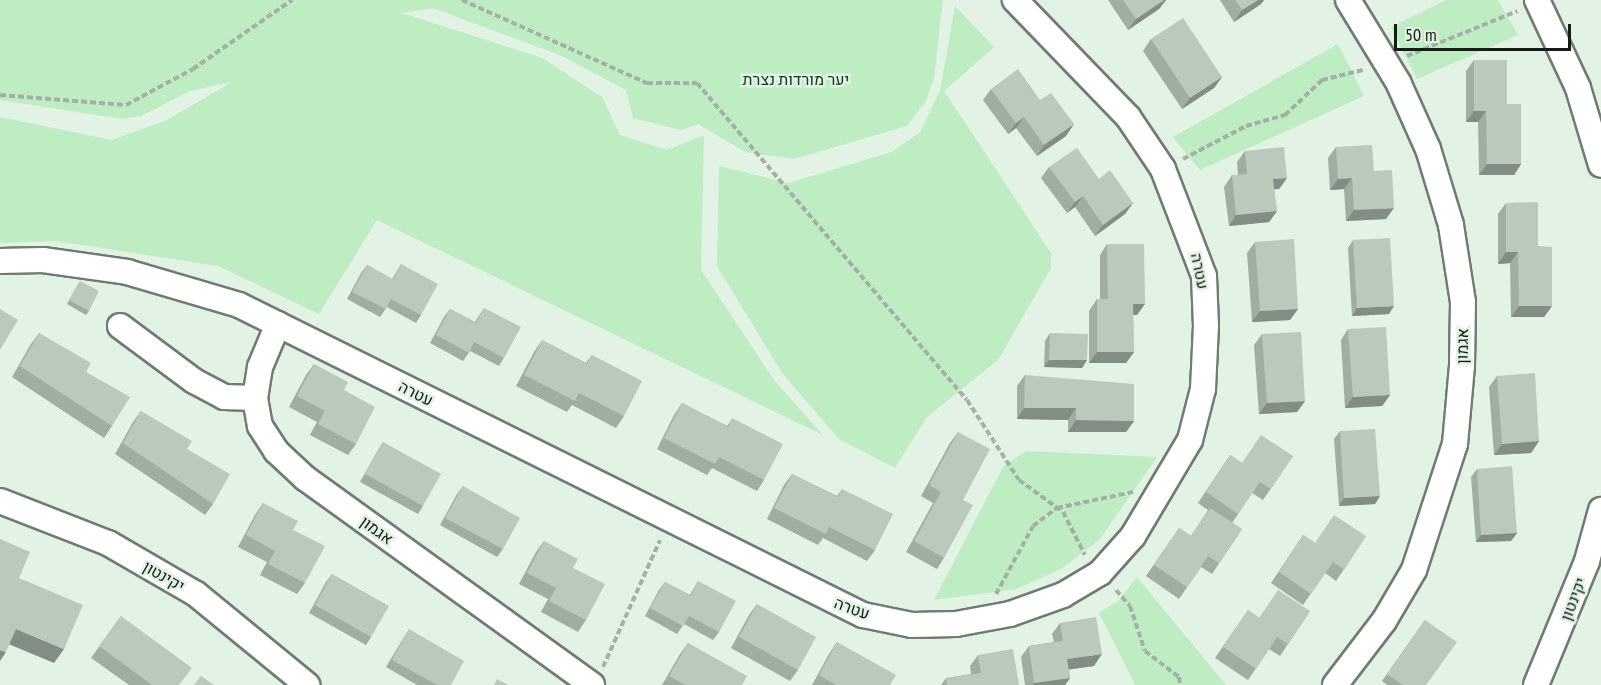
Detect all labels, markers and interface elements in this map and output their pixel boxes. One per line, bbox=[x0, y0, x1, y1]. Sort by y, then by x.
scale bar bbox=[1397, 12, 1574, 50]
text: 50 m bbox=[1405, 23, 1437, 46]
park label: יער מורדות נצרת bbox=[743, 69, 849, 89]
street label: עטרה bbox=[1187, 251, 1213, 291]
street label: אגמון bbox=[1452, 328, 1472, 364]
street label: עטרה bbox=[395, 376, 437, 410]
street label: אגמון bbox=[357, 512, 397, 548]
street label: יקינטון bbox=[140, 557, 188, 595]
street label: יקינטון bbox=[1556, 575, 1590, 623]
street label: עטרה bbox=[832, 593, 872, 623]

